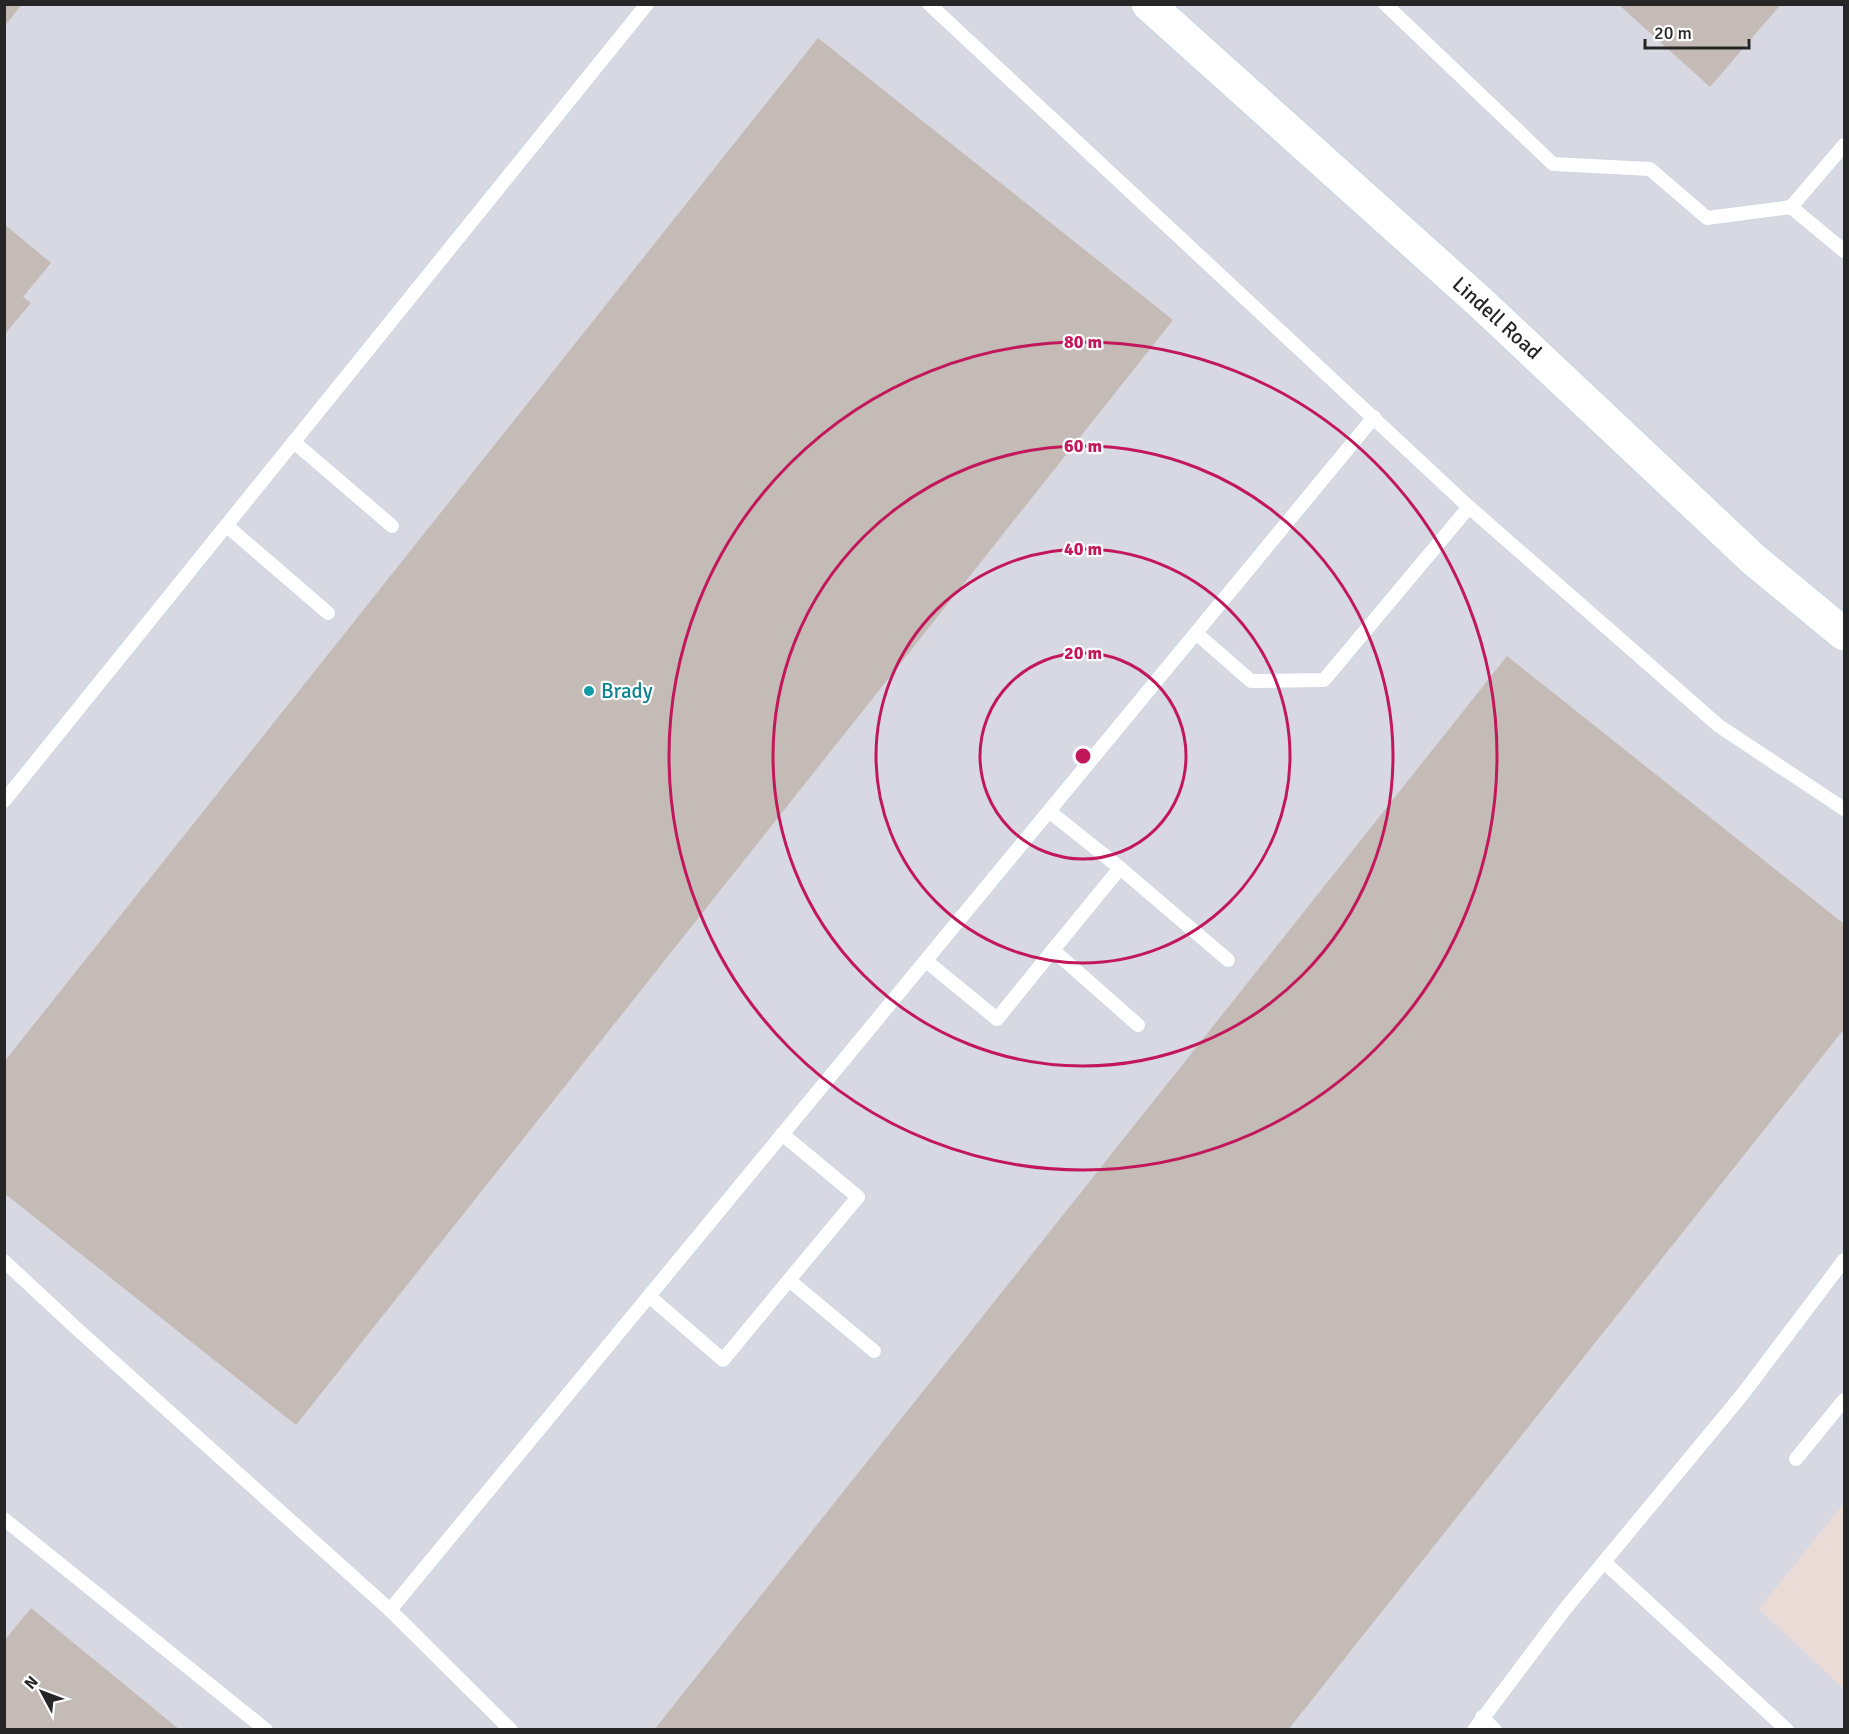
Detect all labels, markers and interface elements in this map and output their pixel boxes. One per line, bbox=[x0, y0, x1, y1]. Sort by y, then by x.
scale bar bbox=[1645, 12, 1748, 50]
text: 20 m bbox=[1654, 22, 1692, 44]
street label: Lindell Road bbox=[1447, 271, 1547, 365]
text: 80 m bbox=[1064, 331, 1102, 353]
text: 60 m bbox=[1064, 435, 1102, 457]
text: 40 m bbox=[1064, 538, 1102, 560]
text: 20 m bbox=[1064, 642, 1102, 664]
place label: Brady bbox=[601, 678, 653, 704]
marker: Brady bbox=[582, 684, 596, 698]
centre of rings bbox=[1073, 746, 1093, 766]
north arrow bbox=[12, 1662, 72, 1722]
text: N bbox=[20, 1672, 43, 1694]

